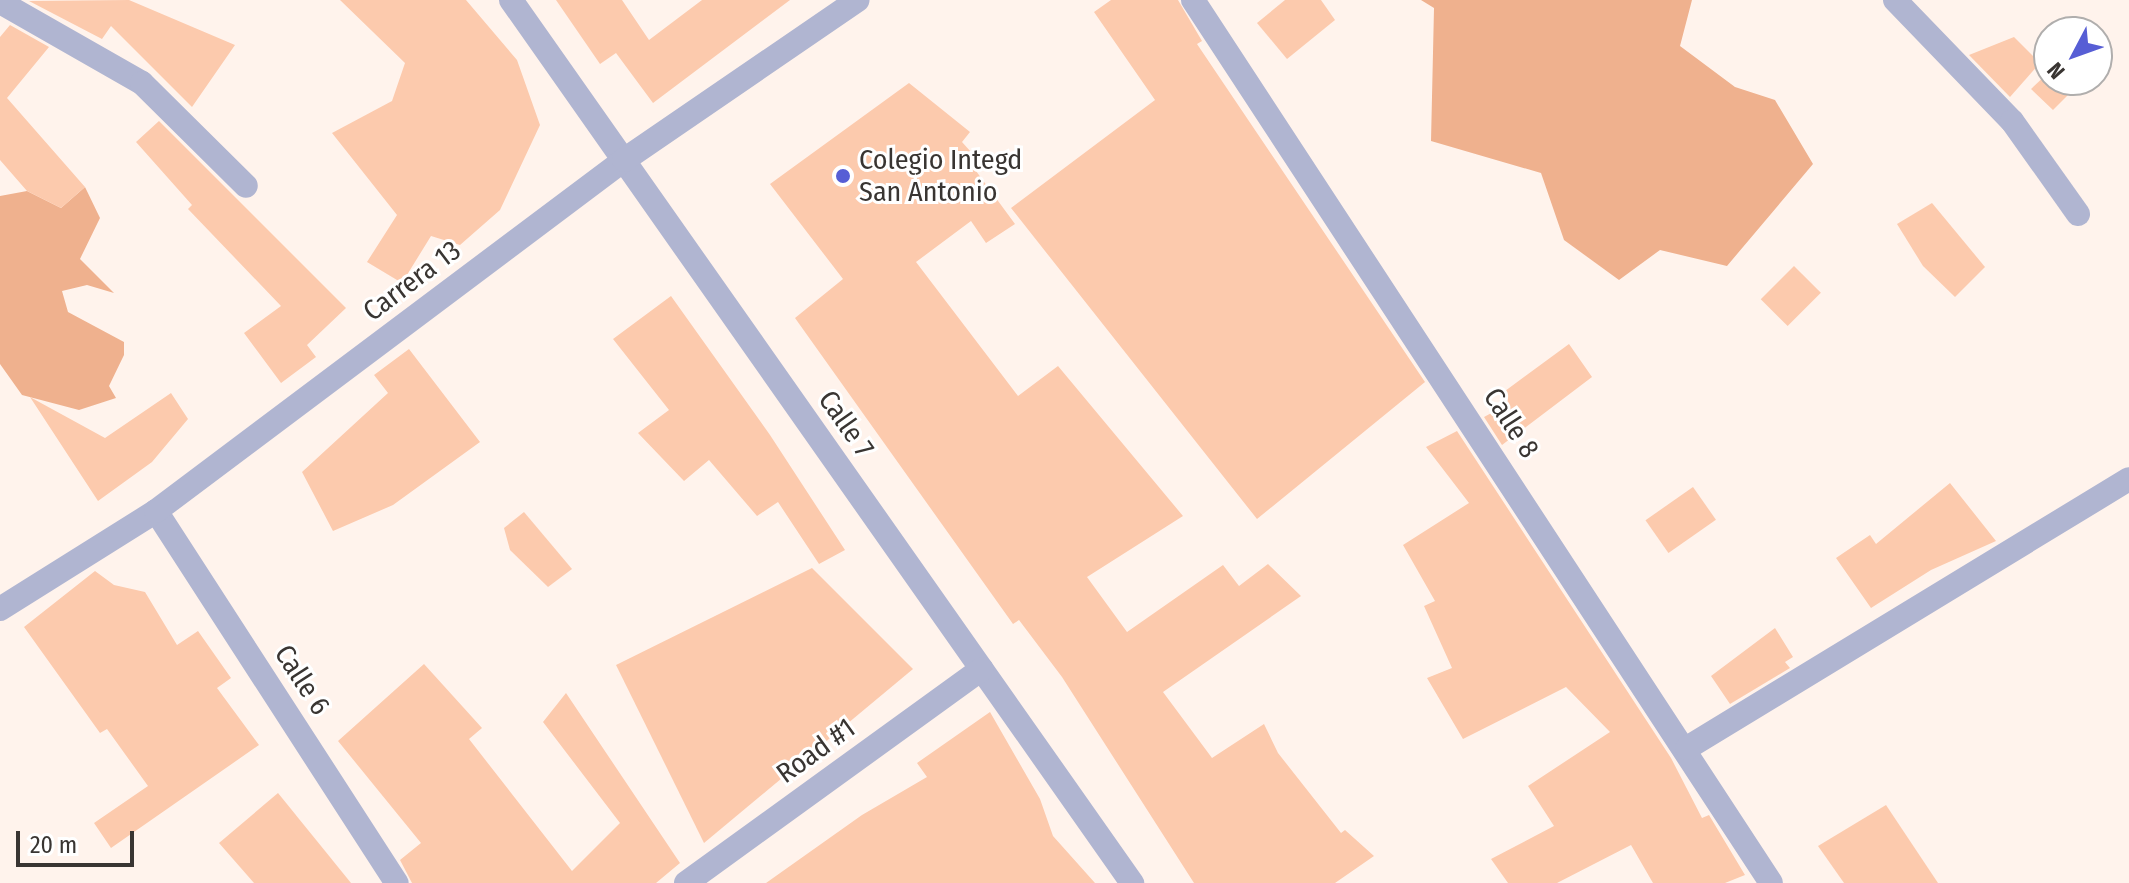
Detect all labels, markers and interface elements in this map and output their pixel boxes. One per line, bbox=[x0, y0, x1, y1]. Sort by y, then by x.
north arrow bbox=[2033, 16, 2113, 96]
text: N bbox=[2042, 57, 2071, 85]
place label: Colegio Integd San Antonio bbox=[859, 143, 1022, 209]
marker: Colegio Integd San Antonio bbox=[834, 167, 852, 185]
street label: Carrera 13 bbox=[357, 234, 467, 328]
street label: Calle 8 bbox=[1476, 382, 1546, 464]
street label: Calle 7 bbox=[811, 384, 881, 464]
street label: Calle 6 bbox=[267, 639, 337, 721]
street label: Road #1 bbox=[770, 711, 862, 791]
scale bar bbox=[20, 815, 138, 865]
text: 20 m bbox=[30, 831, 77, 859]

